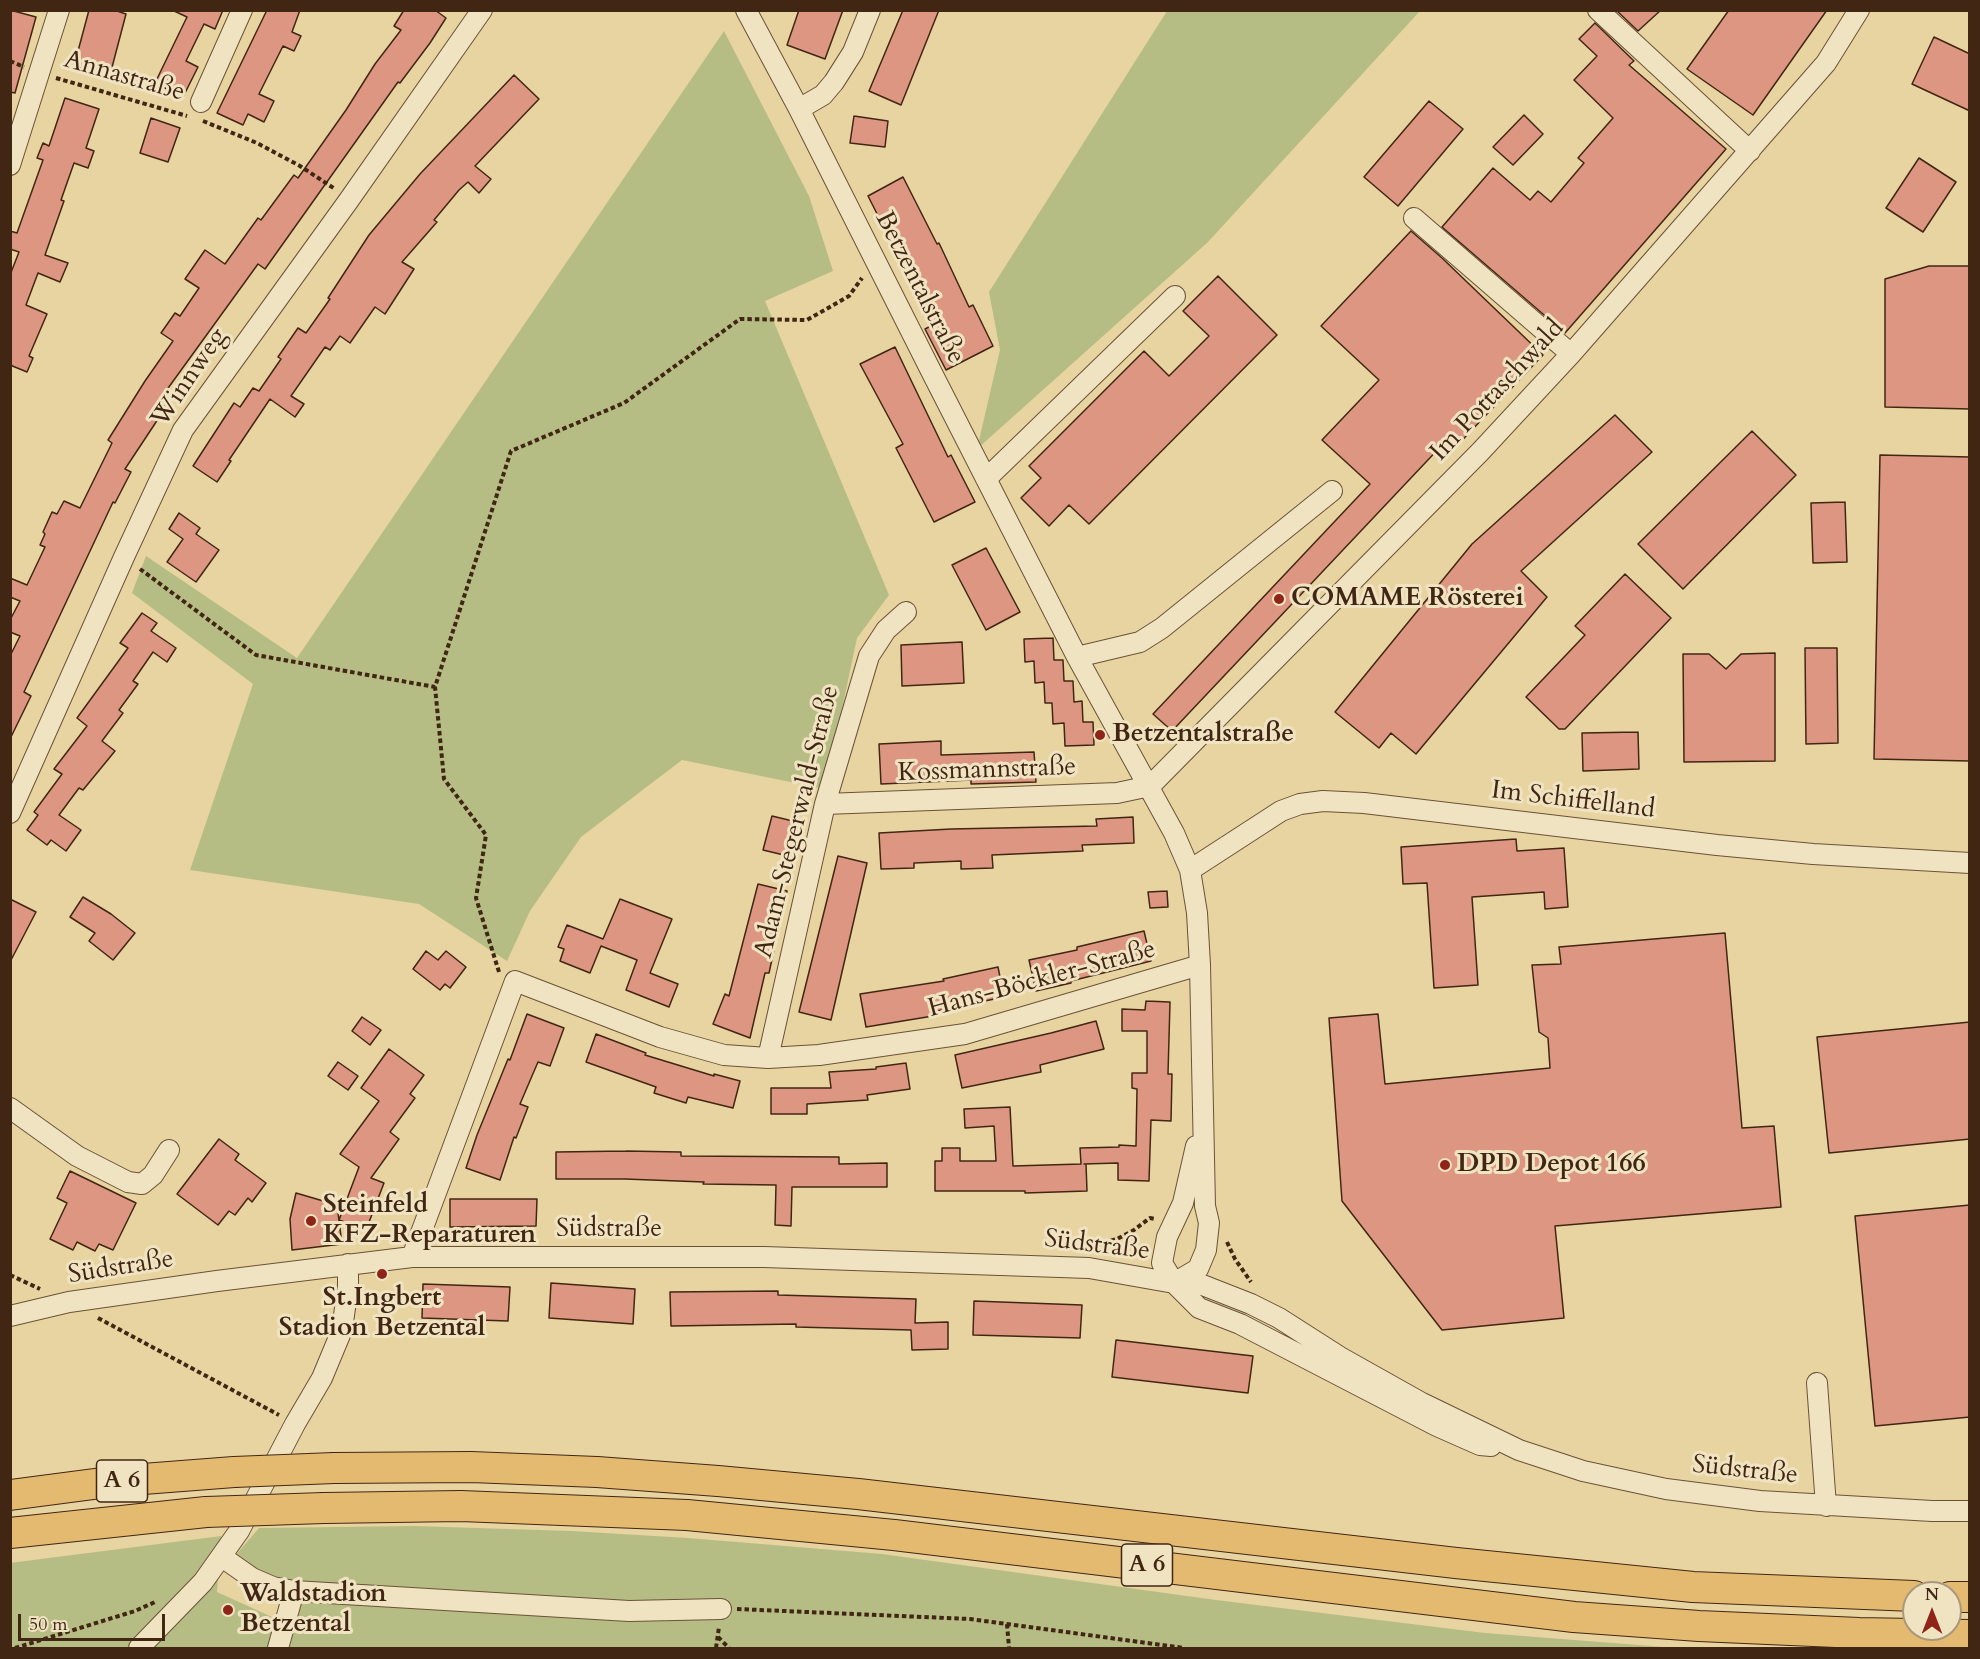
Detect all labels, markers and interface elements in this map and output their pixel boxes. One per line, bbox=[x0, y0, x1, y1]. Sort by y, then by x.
street label: Annastraße bbox=[60, 45, 188, 109]
street label: Betzentalstraße bbox=[867, 207, 971, 369]
street label: Im Pottaschwald bbox=[1424, 314, 1572, 468]
street label: Winnweg bbox=[146, 323, 234, 433]
place label: COMAME Rösterei bbox=[1291, 583, 1524, 615]
marker: COMAME Rösterei bbox=[1272, 592, 1286, 606]
street label: Adam-Stegerwald-Straße bbox=[749, 683, 847, 961]
place label: Betzentalstraße bbox=[1112, 719, 1294, 751]
marker: Betzentalstraße bbox=[1093, 728, 1107, 742]
street label: Kossmannstraße bbox=[897, 752, 1077, 790]
street label: Im Schiffelland bbox=[1489, 775, 1657, 827]
street label: Hans-Böckler-Straße bbox=[925, 935, 1159, 1025]
place label: DPD Depot 166 bbox=[1457, 1149, 1646, 1181]
marker: DPD Depot 166 bbox=[1438, 1158, 1452, 1172]
place label: Steinfeld KFZ-Reparaturen bbox=[323, 1190, 536, 1252]
marker: Steinfeld KFZ-Reparaturen bbox=[304, 1214, 318, 1228]
street label: Südstraße bbox=[556, 1214, 662, 1246]
street label: Südstraße bbox=[1042, 1224, 1152, 1268]
street label: Südstraße bbox=[66, 1244, 176, 1292]
marker: St.Ingbert Stadion Betzental bbox=[375, 1267, 389, 1281]
place label: St.Ingbert Stadion Betzental bbox=[279, 1283, 485, 1344]
street label: Südstraße bbox=[1691, 1450, 1799, 1492]
road number: A 6 bbox=[96, 1460, 148, 1502]
road number: A 6 bbox=[1122, 1544, 1172, 1586]
place label: Waldstadion Betzental bbox=[240, 1579, 387, 1640]
north arrow bbox=[1902, 1581, 1962, 1641]
text: N bbox=[1925, 1584, 1939, 1606]
scale bar bbox=[21, 1602, 168, 1640]
marker: Waldstadion Betzental bbox=[221, 1603, 235, 1617]
text: 50 m bbox=[29, 1612, 68, 1637]

